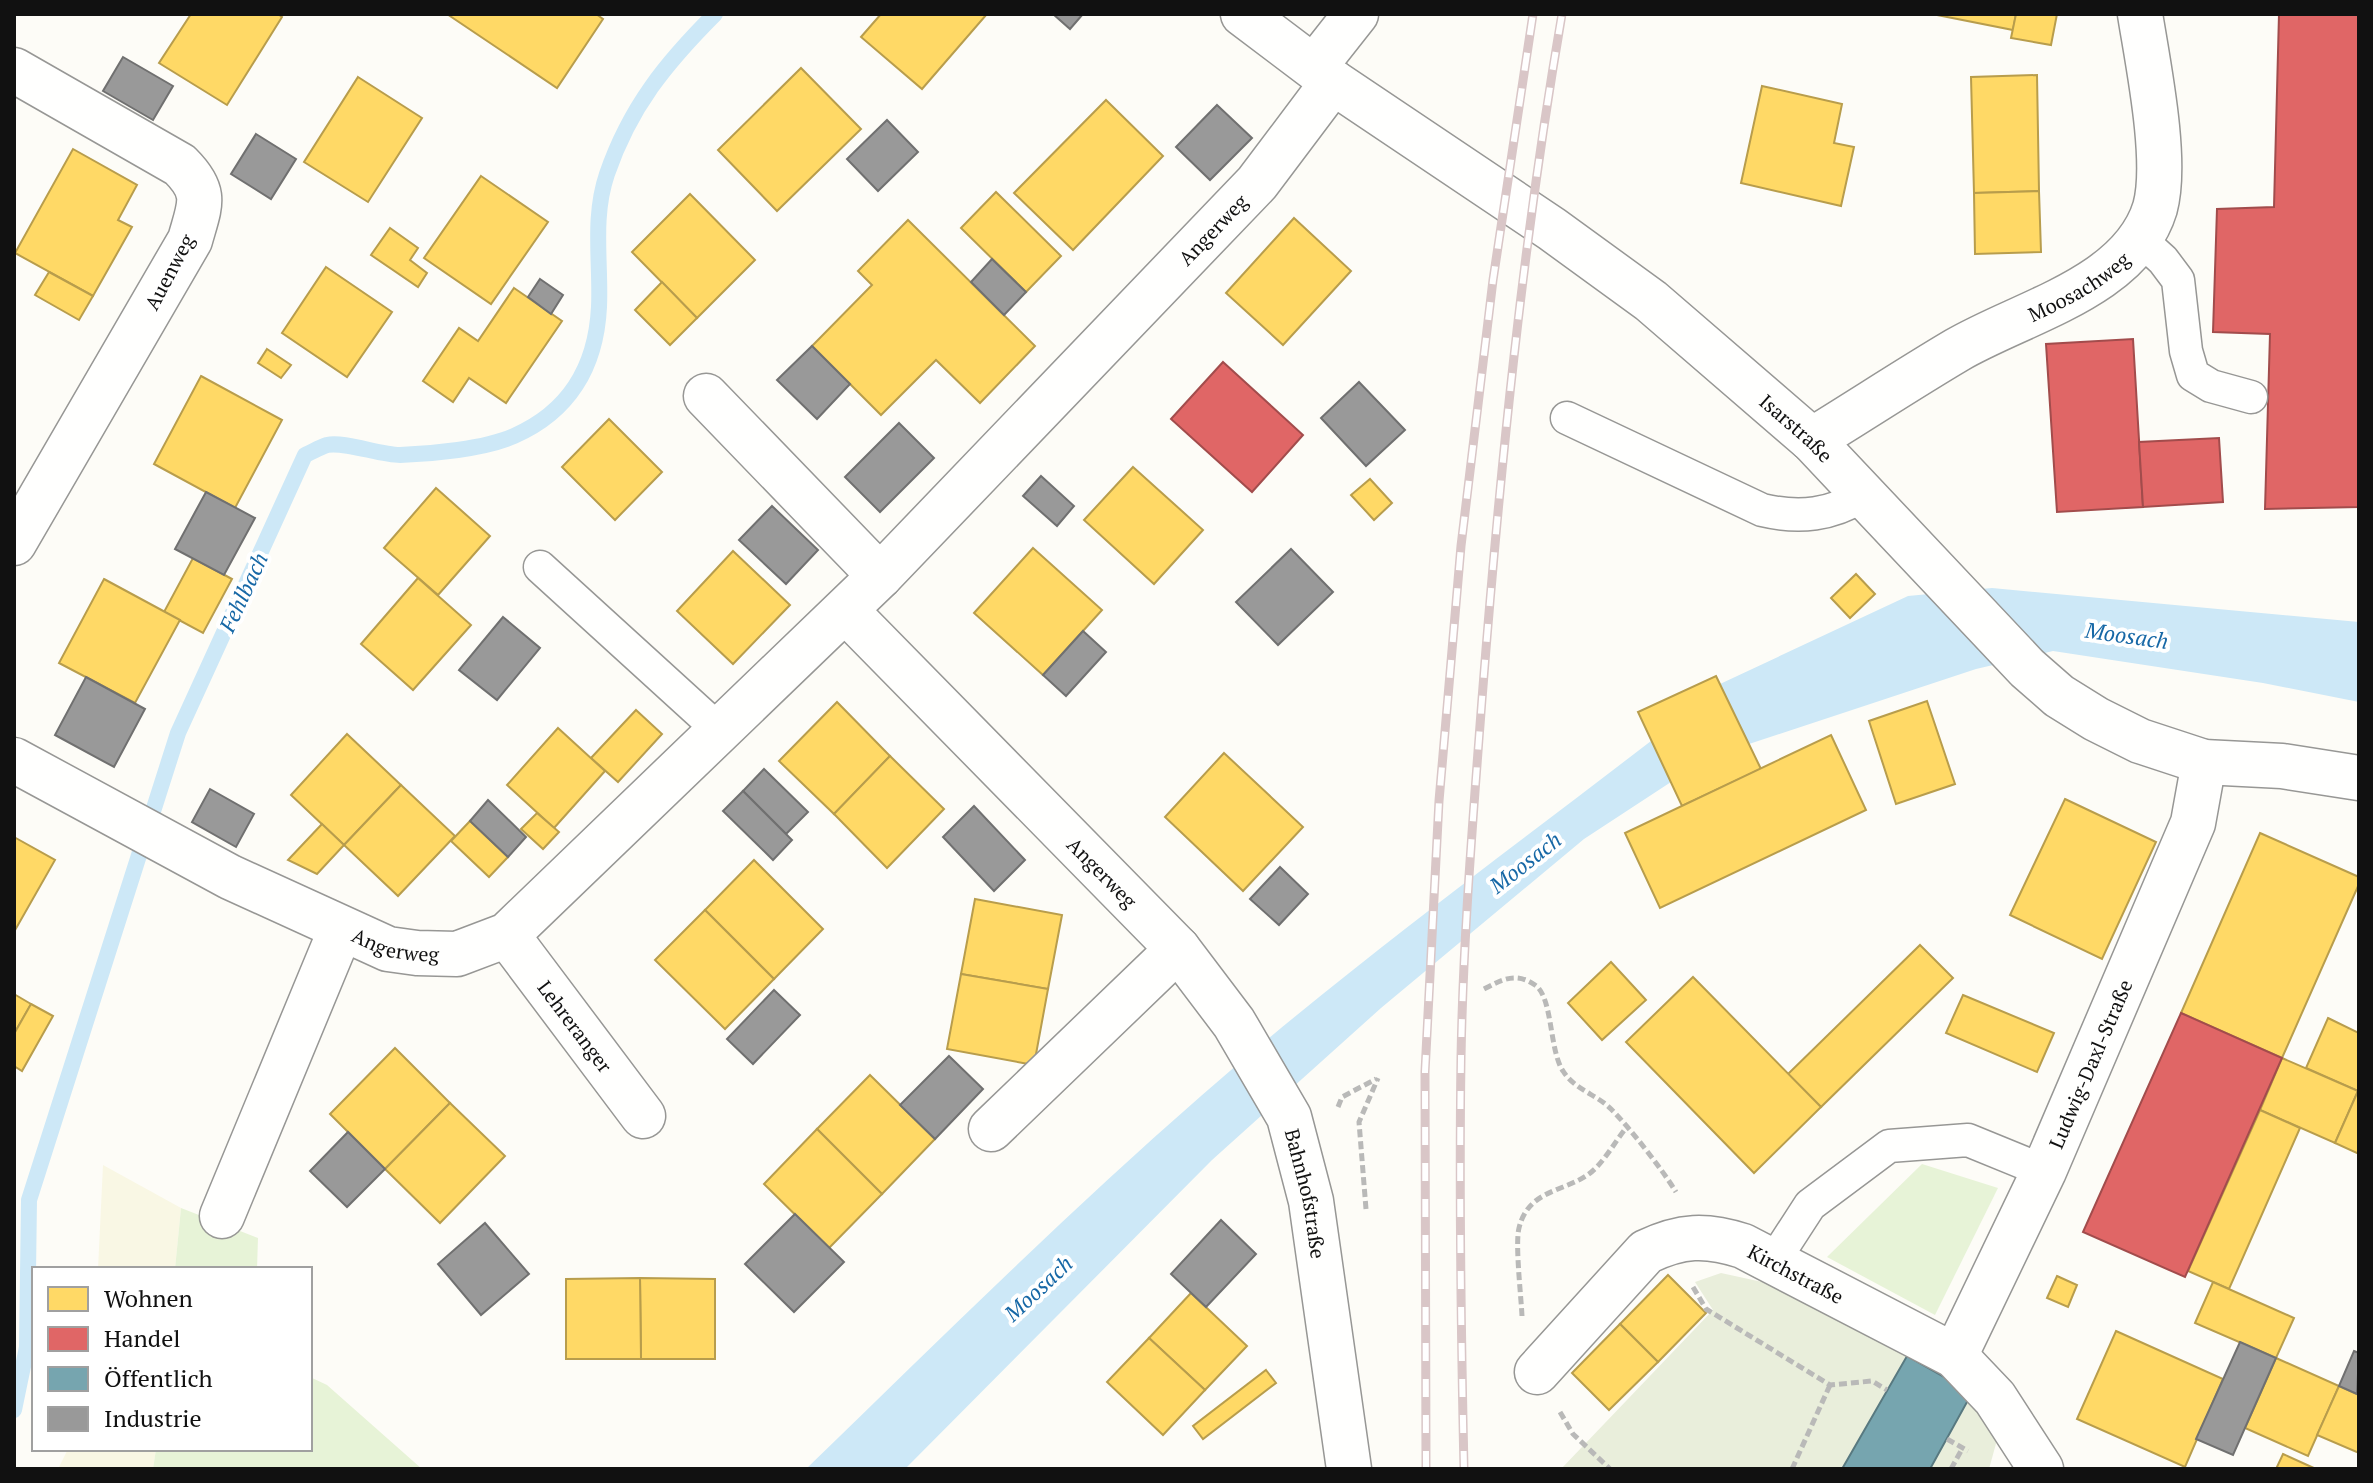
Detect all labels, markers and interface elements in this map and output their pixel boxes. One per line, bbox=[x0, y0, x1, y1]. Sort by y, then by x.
street label: Angerweg bbox=[1172, 188, 1253, 271]
street label: Auenweg bbox=[138, 229, 200, 315]
street label: Moosachweg bbox=[2023, 245, 2136, 327]
street label: Isarstraße bbox=[1754, 387, 1839, 468]
water label: Fehlbach bbox=[212, 548, 274, 637]
water label: Moosach bbox=[2083, 615, 2170, 655]
water label: Moosach bbox=[1482, 825, 1567, 900]
street label: Angerweg bbox=[1062, 831, 1144, 914]
street label: Angerweg bbox=[348, 921, 440, 967]
street label: Lehreranger bbox=[532, 975, 619, 1078]
street label: Ludwig-Daxl-Straße bbox=[2042, 975, 2138, 1152]
street label: Bahnhofstraße bbox=[1279, 1125, 1332, 1260]
street label: Kirchstraße bbox=[1743, 1237, 1849, 1310]
water label: Moosach bbox=[997, 1249, 1078, 1328]
legend bbox=[32, 1267, 312, 1451]
text: Wohnen bbox=[104, 1282, 193, 1314]
text: Handel bbox=[104, 1322, 180, 1354]
text: Öffentlich bbox=[104, 1362, 213, 1394]
text: Industrie bbox=[104, 1402, 202, 1434]

